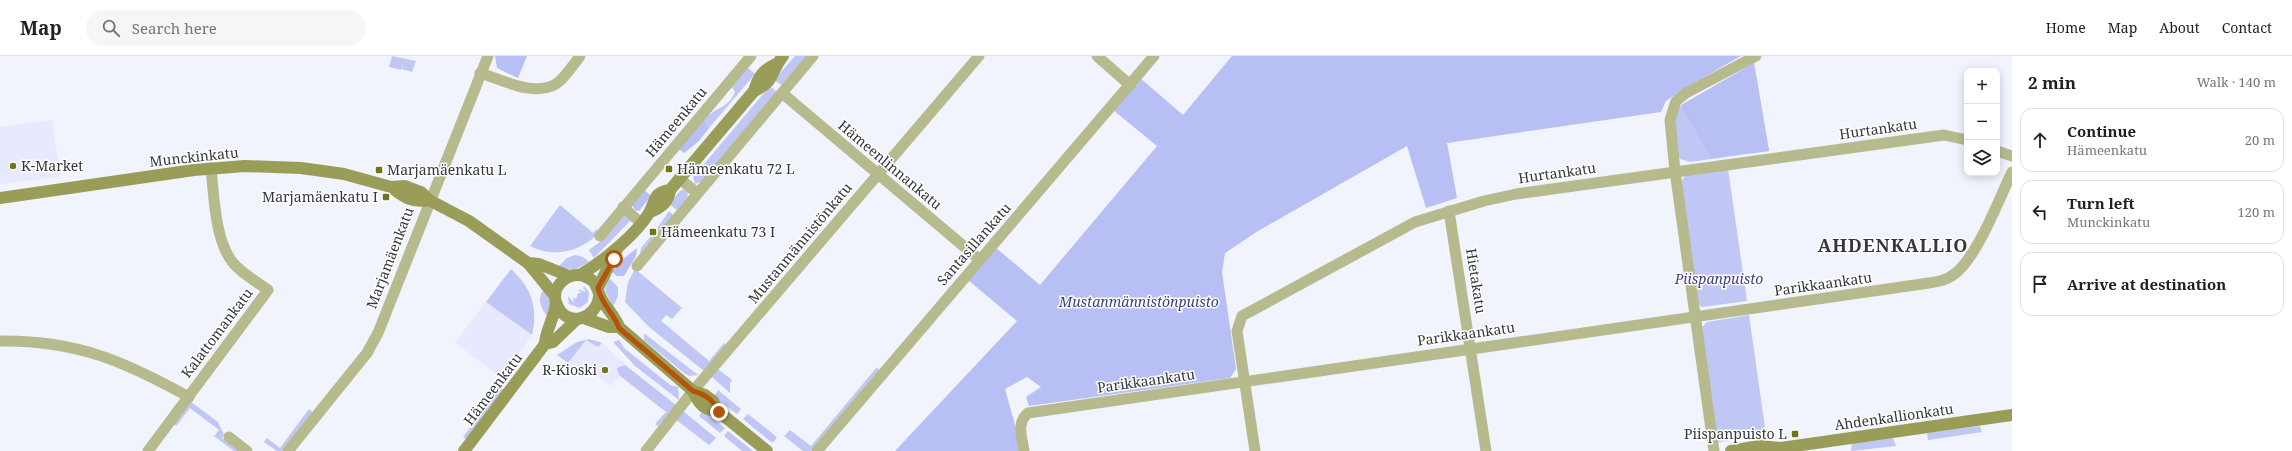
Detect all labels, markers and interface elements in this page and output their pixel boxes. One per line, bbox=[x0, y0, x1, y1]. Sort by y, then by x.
search box bbox=[86, 10, 366, 46]
text: Map bbox=[20, 15, 62, 41]
icon: search bbox=[100, 17, 122, 39]
text: Search here bbox=[132, 18, 217, 38]
text: Home bbox=[2046, 18, 2086, 37]
text: Map bbox=[2108, 18, 2137, 37]
text: About bbox=[2159, 18, 2200, 37]
text: Contact bbox=[2222, 18, 2272, 37]
map controls bbox=[1964, 68, 2000, 176]
button: + bbox=[1964, 68, 2000, 104]
text: 2 min bbox=[2028, 71, 2076, 94]
text: Walk · 140 m bbox=[2197, 73, 2276, 91]
street label: Hämeenkatu bbox=[641, 83, 711, 161]
button: − bbox=[1964, 104, 2000, 140]
street label: Hurtankatu bbox=[1838, 114, 1918, 143]
street label: Hämeenlinnankatu bbox=[834, 116, 946, 214]
text: Continue bbox=[2067, 121, 2136, 141]
icon: ahead bbox=[2029, 129, 2051, 151]
text: 20 m bbox=[2245, 131, 2275, 149]
button: layers bbox=[1964, 140, 2000, 176]
text: Hämeenkatu bbox=[2067, 141, 2147, 159]
street label: Munckinkatu bbox=[148, 142, 240, 171]
place label: K-Market bbox=[21, 156, 83, 175]
street label: Hurtankatu bbox=[1517, 158, 1597, 187]
place label: Hämeenkatu 72 L bbox=[677, 159, 795, 178]
place label: Marjamäenkatu L bbox=[387, 160, 507, 179]
marker: K-Market bbox=[8, 161, 18, 171]
marker: Hämeenkatu 72 L bbox=[664, 164, 674, 174]
marker: Marjamäenkatu L bbox=[374, 165, 384, 175]
street label: Mustanmännistönkatu bbox=[743, 178, 856, 307]
place label: Marjamäenkatu I bbox=[262, 187, 378, 206]
marker: Marjamäenkatu I bbox=[381, 192, 391, 202]
text: Turn left bbox=[2067, 193, 2135, 213]
street label: Santasillankatu bbox=[932, 198, 1015, 289]
icon: left bbox=[2029, 201, 2051, 223]
text: 120 m bbox=[2238, 203, 2275, 221]
street label: Marjamäenkatu bbox=[361, 204, 418, 311]
text: Munckinkatu bbox=[2067, 213, 2150, 231]
place label: Hämeenkatu 73 I bbox=[661, 222, 775, 241]
marker: Hämeenkatu 73 I bbox=[648, 227, 658, 237]
district label: AHDENKALLIO bbox=[1818, 233, 1968, 257]
street label: Hietakatu bbox=[1462, 247, 1491, 315]
route start bbox=[605, 250, 623, 268]
street label: Parikkaankatu bbox=[1773, 267, 1873, 300]
park label: Piispanpuisto bbox=[1674, 269, 1763, 288]
icon: arrive bbox=[2029, 273, 2051, 295]
text: Arrive at destination bbox=[2067, 274, 2226, 294]
street label: Kalattomankatu bbox=[177, 284, 257, 381]
park label: Mustanmännistönpuisto bbox=[1058, 292, 1219, 311]
street label: Parikkaankatu bbox=[1416, 317, 1516, 350]
street label: Hämeenkatu bbox=[459, 349, 526, 429]
place label: R-Kioski bbox=[542, 360, 598, 379]
street label: Parikkaankatu bbox=[1096, 364, 1196, 397]
marker: R-Kioski bbox=[600, 365, 610, 375]
street label: Ahdenkallionkatu bbox=[1833, 399, 1955, 434]
route end bbox=[710, 403, 728, 421]
place label: Piispanpuisto L bbox=[1684, 424, 1787, 443]
marker: Piispanpuisto L bbox=[1790, 429, 1800, 439]

